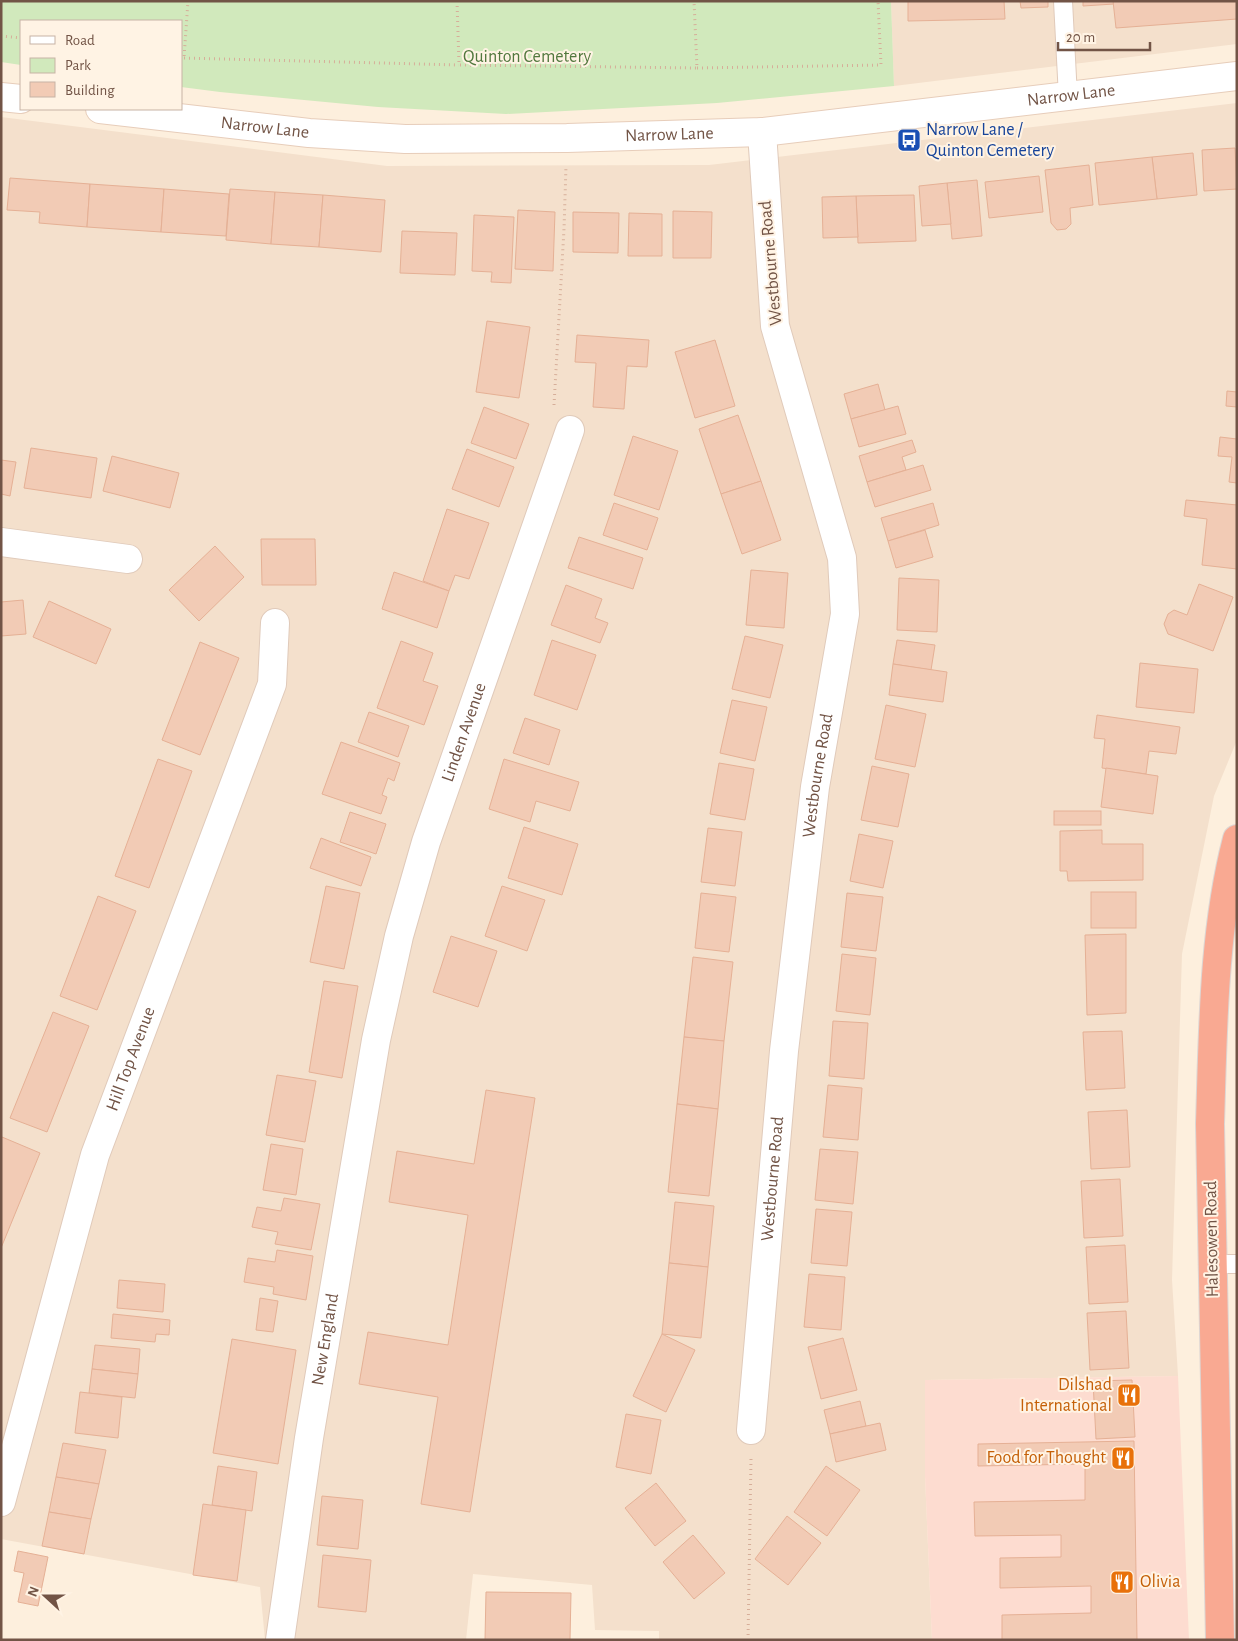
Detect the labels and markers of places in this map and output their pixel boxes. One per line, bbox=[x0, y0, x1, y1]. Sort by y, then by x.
place label: Narrow Lane / Quinton Cemetery bbox=[926, 121, 1055, 160]
bus stop icon: Narrow Lane / Quinton Cemetery bbox=[896, 127, 922, 153]
place label: Dilshad International bbox=[1020, 1376, 1112, 1415]
restaurant icon: Dilshad International bbox=[1116, 1382, 1142, 1408]
restaurant icon: Food for Thought bbox=[1110, 1445, 1136, 1471]
place label: Food for Thought bbox=[986, 1449, 1106, 1467]
restaurant icon: Olivia bbox=[1109, 1569, 1135, 1595]
place label: Olivia bbox=[1140, 1573, 1181, 1591]

